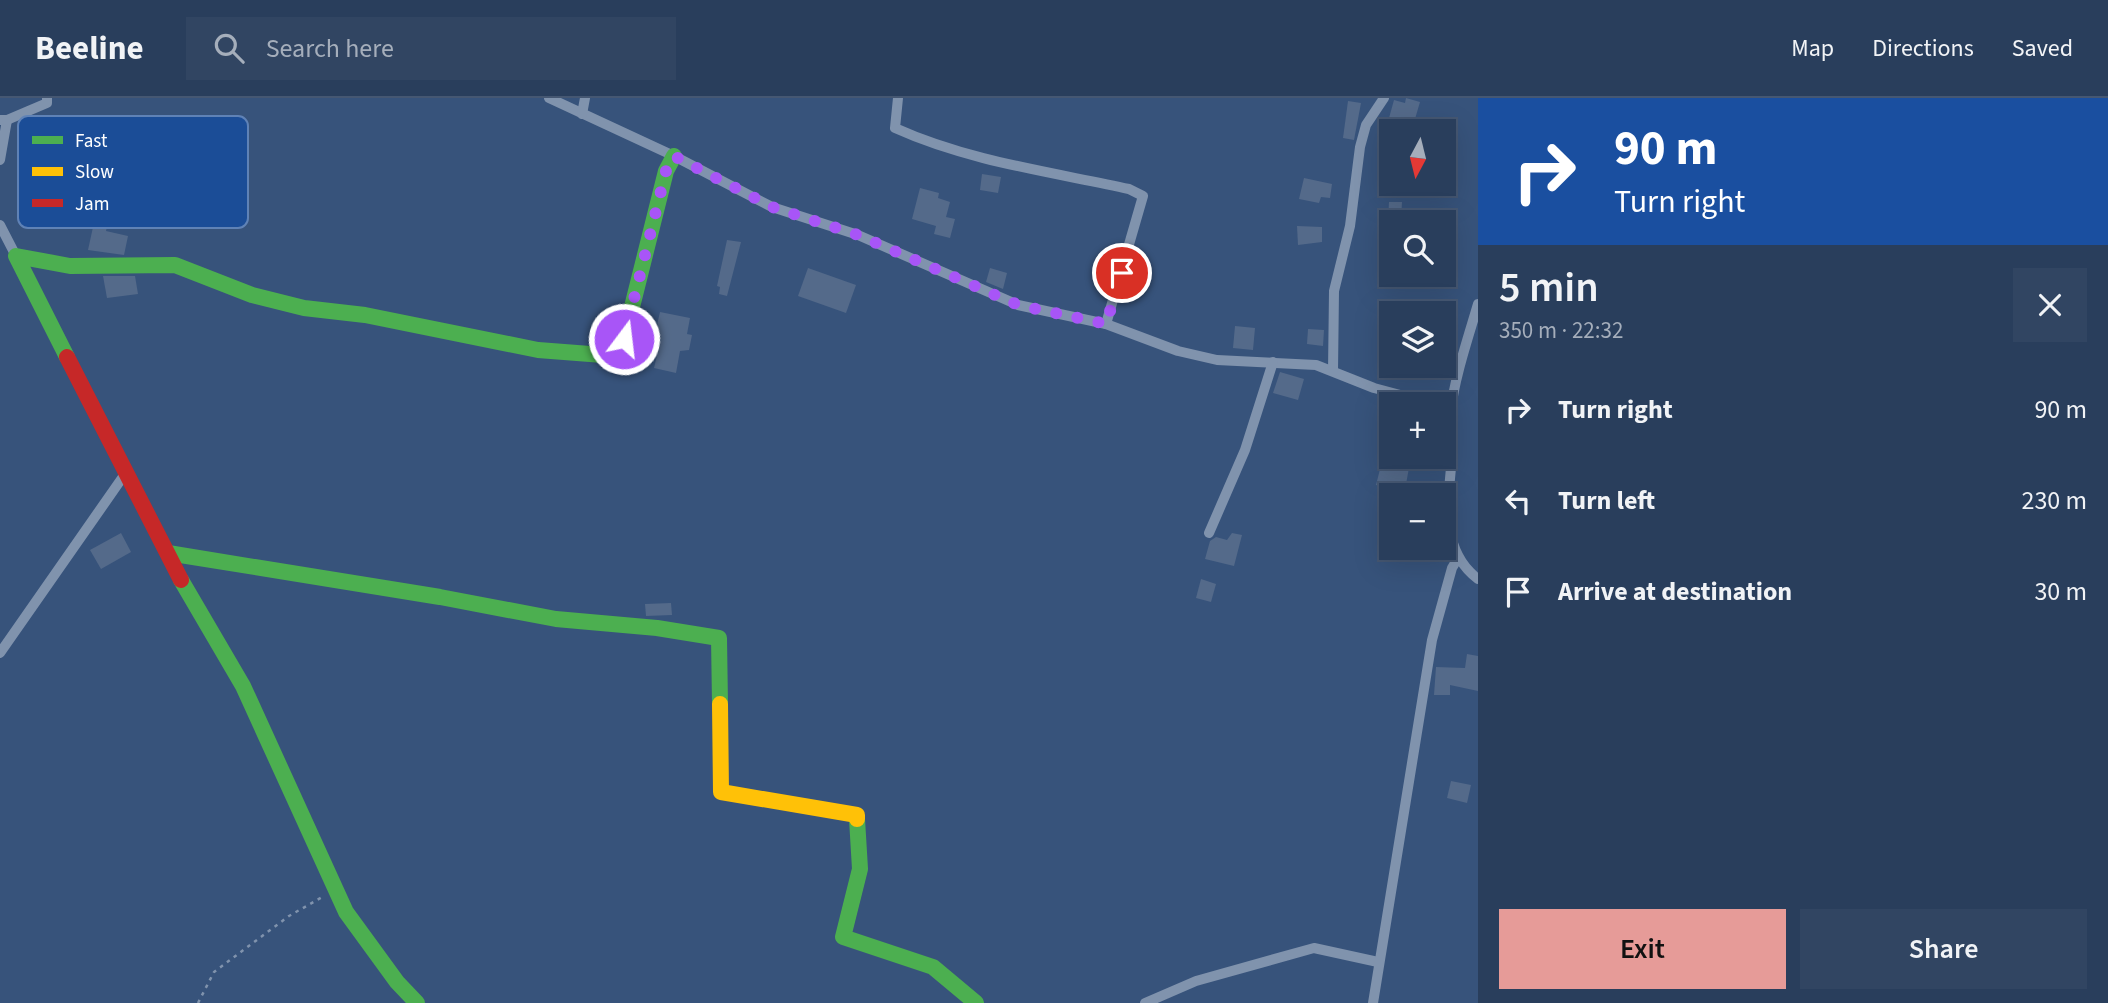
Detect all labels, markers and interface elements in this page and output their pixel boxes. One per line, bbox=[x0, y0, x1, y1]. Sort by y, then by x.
search box bbox=[186, 17, 676, 80]
text: Beeline bbox=[35, 25, 144, 72]
icon: search bbox=[210, 29, 248, 67]
text: Search here bbox=[266, 30, 394, 67]
text: Map bbox=[1791, 31, 1834, 66]
text: Directions bbox=[1872, 31, 1974, 66]
text: Saved bbox=[2012, 31, 2073, 66]
text: 90 m bbox=[1614, 114, 1718, 184]
legend bbox=[18, 116, 248, 228]
north arrow bbox=[1379, 119, 1456, 196]
map controls bbox=[1379, 119, 1456, 560]
icon: right bbox=[1499, 126, 1590, 217]
text: Fast bbox=[75, 128, 108, 155]
text: Slow bbox=[75, 159, 114, 186]
text: Turn right bbox=[1614, 179, 1745, 225]
text: Jam bbox=[75, 191, 109, 218]
button: search bbox=[1379, 210, 1456, 287]
pin bbox=[1092, 243, 1152, 303]
icon: arrive bbox=[1103, 254, 1141, 292]
text: 5 min bbox=[1499, 258, 1599, 318]
button: close bbox=[2013, 268, 2087, 342]
button: layers bbox=[1379, 301, 1456, 378]
position arrow bbox=[587, 302, 661, 376]
text: 350 m · 22:32 bbox=[1499, 314, 1623, 347]
icon: right bbox=[1499, 391, 1537, 429]
text: Turn right bbox=[1558, 391, 1673, 428]
text: 90 m bbox=[2034, 391, 2087, 428]
button: + bbox=[1379, 392, 1456, 469]
icon: left bbox=[1499, 482, 1537, 520]
text: Turn left bbox=[1558, 482, 1655, 519]
text: 230 m bbox=[2021, 482, 2087, 519]
button: − bbox=[1379, 483, 1456, 560]
icon: arrive bbox=[1499, 573, 1537, 611]
text: Arrive at destination bbox=[1558, 573, 1792, 610]
text: 30 m bbox=[2034, 573, 2087, 610]
button: Exit bbox=[1499, 909, 1786, 989]
button: Share bbox=[1800, 909, 2087, 989]

